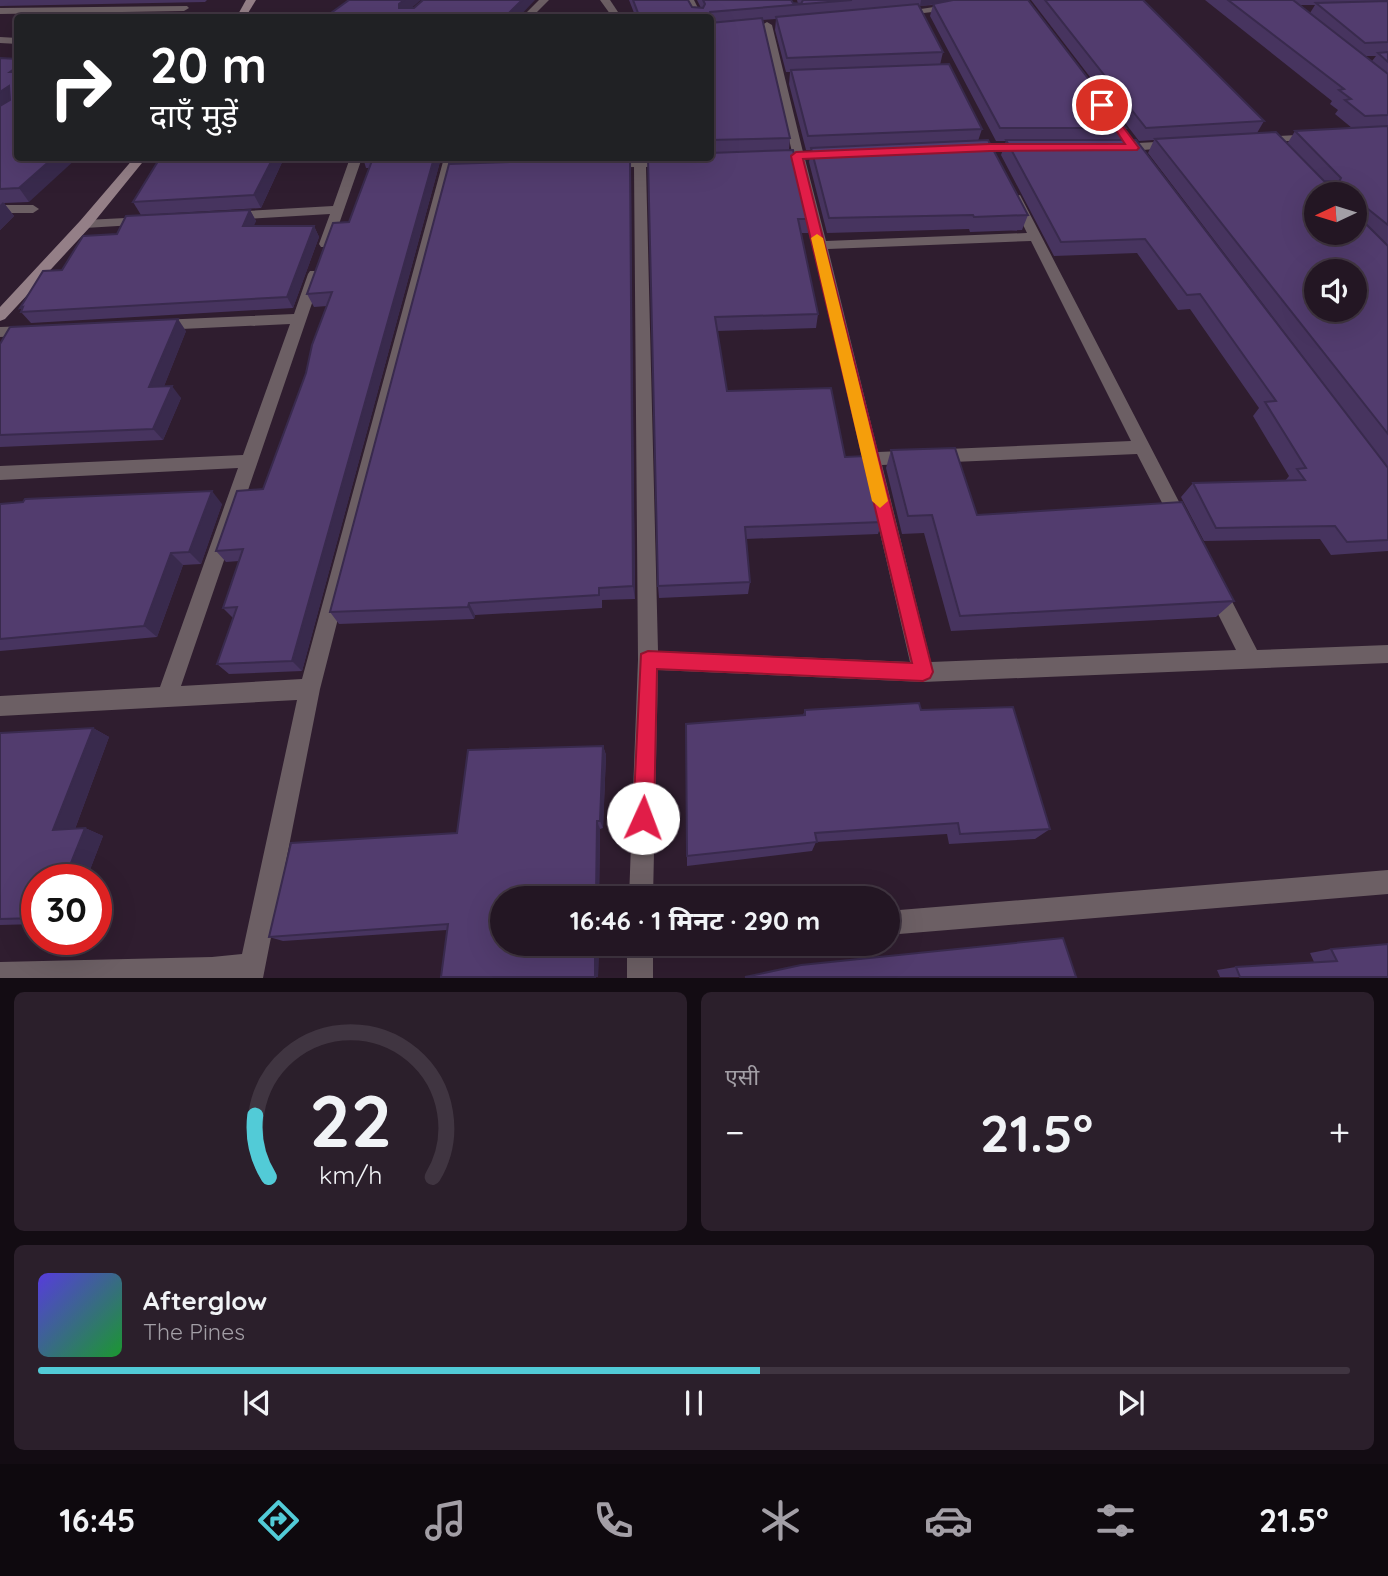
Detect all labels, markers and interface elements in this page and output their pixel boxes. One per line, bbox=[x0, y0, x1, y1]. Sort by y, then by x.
text: 20 m bbox=[150, 34, 267, 95]
icon: right bbox=[35, 42, 126, 133]
pin bbox=[1072, 75, 1132, 135]
icon: arrive bbox=[1083, 86, 1121, 124]
text: दाएँ मुड़ें bbox=[150, 95, 238, 135]
north arrow bbox=[1304, 182, 1367, 245]
map controls bbox=[1304, 182, 1367, 322]
button: sound bbox=[1304, 259, 1367, 322]
position arrow bbox=[606, 781, 680, 855]
speed limit sign: 30 bbox=[21, 864, 112, 955]
text: 16:46 · 1 मिनट · 290 m bbox=[570, 904, 820, 937]
text: एसी bbox=[725, 1062, 759, 1091]
text: 22 bbox=[309, 1075, 392, 1166]
text: 21.5° bbox=[980, 1100, 1093, 1165]
text: − bbox=[725, 1108, 745, 1156]
text: + bbox=[1329, 1108, 1350, 1156]
text: km/h bbox=[319, 1159, 382, 1190]
text: Afterglow bbox=[143, 1284, 267, 1317]
text: The Pines bbox=[143, 1317, 245, 1346]
icon: previous bbox=[238, 1384, 276, 1422]
icon: pause bbox=[675, 1384, 713, 1422]
icon: next bbox=[1112, 1384, 1150, 1422]
icon: directions bbox=[254, 1496, 303, 1545]
icon: music bbox=[421, 1496, 470, 1545]
icon: phone bbox=[589, 1496, 638, 1545]
icon: climate bbox=[756, 1496, 805, 1545]
icon: car bbox=[924, 1496, 973, 1545]
icon: filters bbox=[1091, 1496, 1140, 1545]
text: 16:45 bbox=[59, 1500, 135, 1540]
text: 21.5° bbox=[1259, 1500, 1329, 1540]

